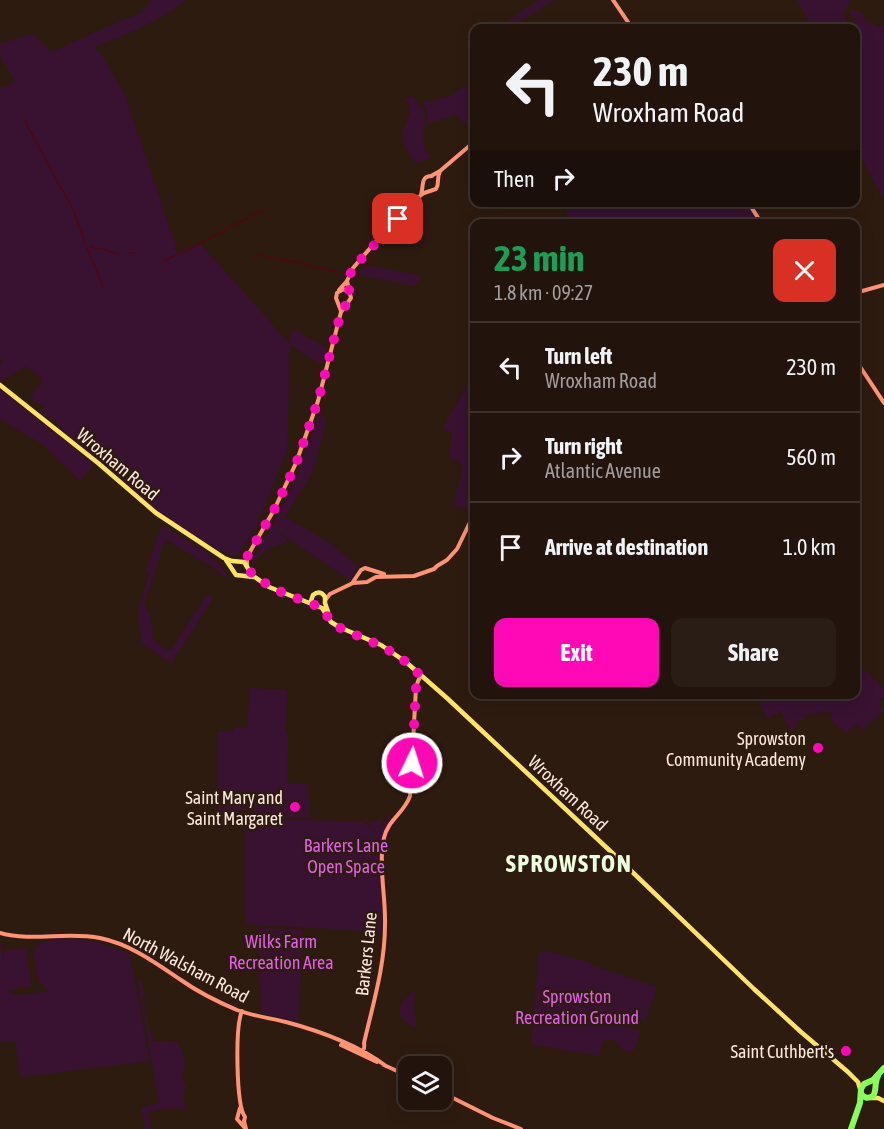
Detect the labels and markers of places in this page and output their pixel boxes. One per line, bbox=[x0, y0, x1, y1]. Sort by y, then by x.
pin bbox=[372, 193, 423, 244]
place label: Sprowston Community Academy bbox=[666, 728, 806, 770]
marker: Sprowston Community Academy bbox=[811, 741, 825, 755]
place label: Saint Mary and Saint Margaret bbox=[185, 787, 283, 829]
marker: Saint Mary and Saint Margaret bbox=[288, 800, 302, 814]
place label: Saint Cuthbert's bbox=[731, 1041, 834, 1062]
marker: Saint Cuthbert's bbox=[839, 1044, 853, 1058]

